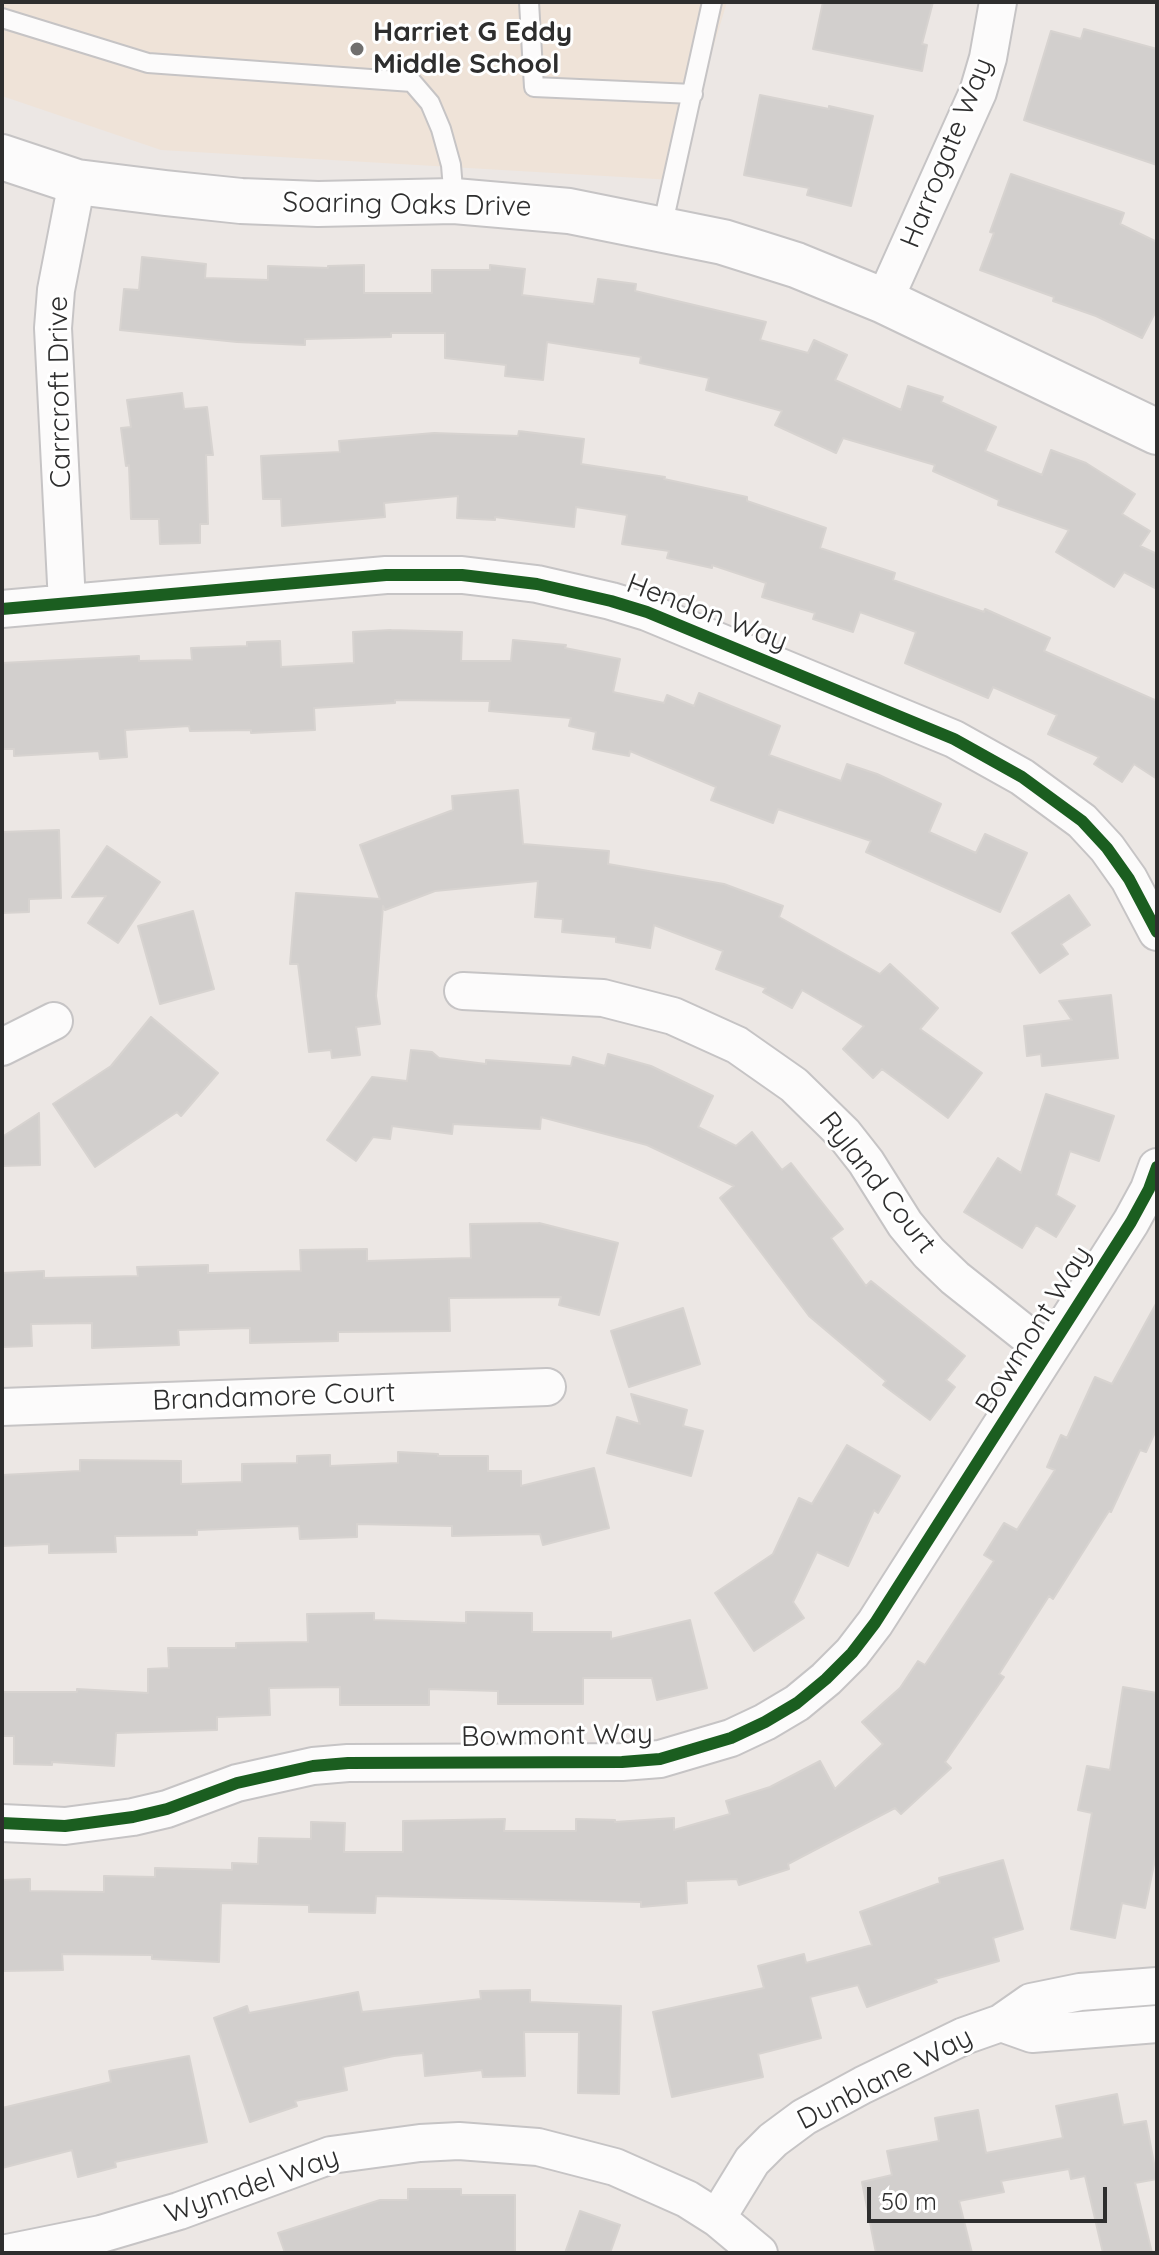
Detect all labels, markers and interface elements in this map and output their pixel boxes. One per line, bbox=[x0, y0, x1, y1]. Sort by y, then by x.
place label: Harriet G Eddy Middle School bbox=[373, 16, 572, 82]
marker: Harriet G Eddy Middle School bbox=[348, 40, 366, 58]
street label: Harrogate Way bbox=[894, 53, 1000, 253]
street label: Soaring Oaks Drive bbox=[282, 186, 532, 224]
street label: Carrcroft Drive bbox=[42, 295, 78, 489]
street label: Hendon Way bbox=[622, 567, 792, 659]
street label: Ryland Court bbox=[811, 1106, 943, 1260]
street label: Bowmont Way bbox=[969, 1240, 1099, 1420]
street label: Brandamore Court bbox=[152, 1376, 396, 1418]
street label: Bowmont Way bbox=[461, 1718, 653, 1754]
street label: Dunblane Way bbox=[792, 2020, 978, 2138]
street label: Wynndel Way bbox=[161, 2141, 343, 2231]
scale bar bbox=[871, 2171, 1111, 2221]
text: 50 m bbox=[881, 2186, 937, 2216]

